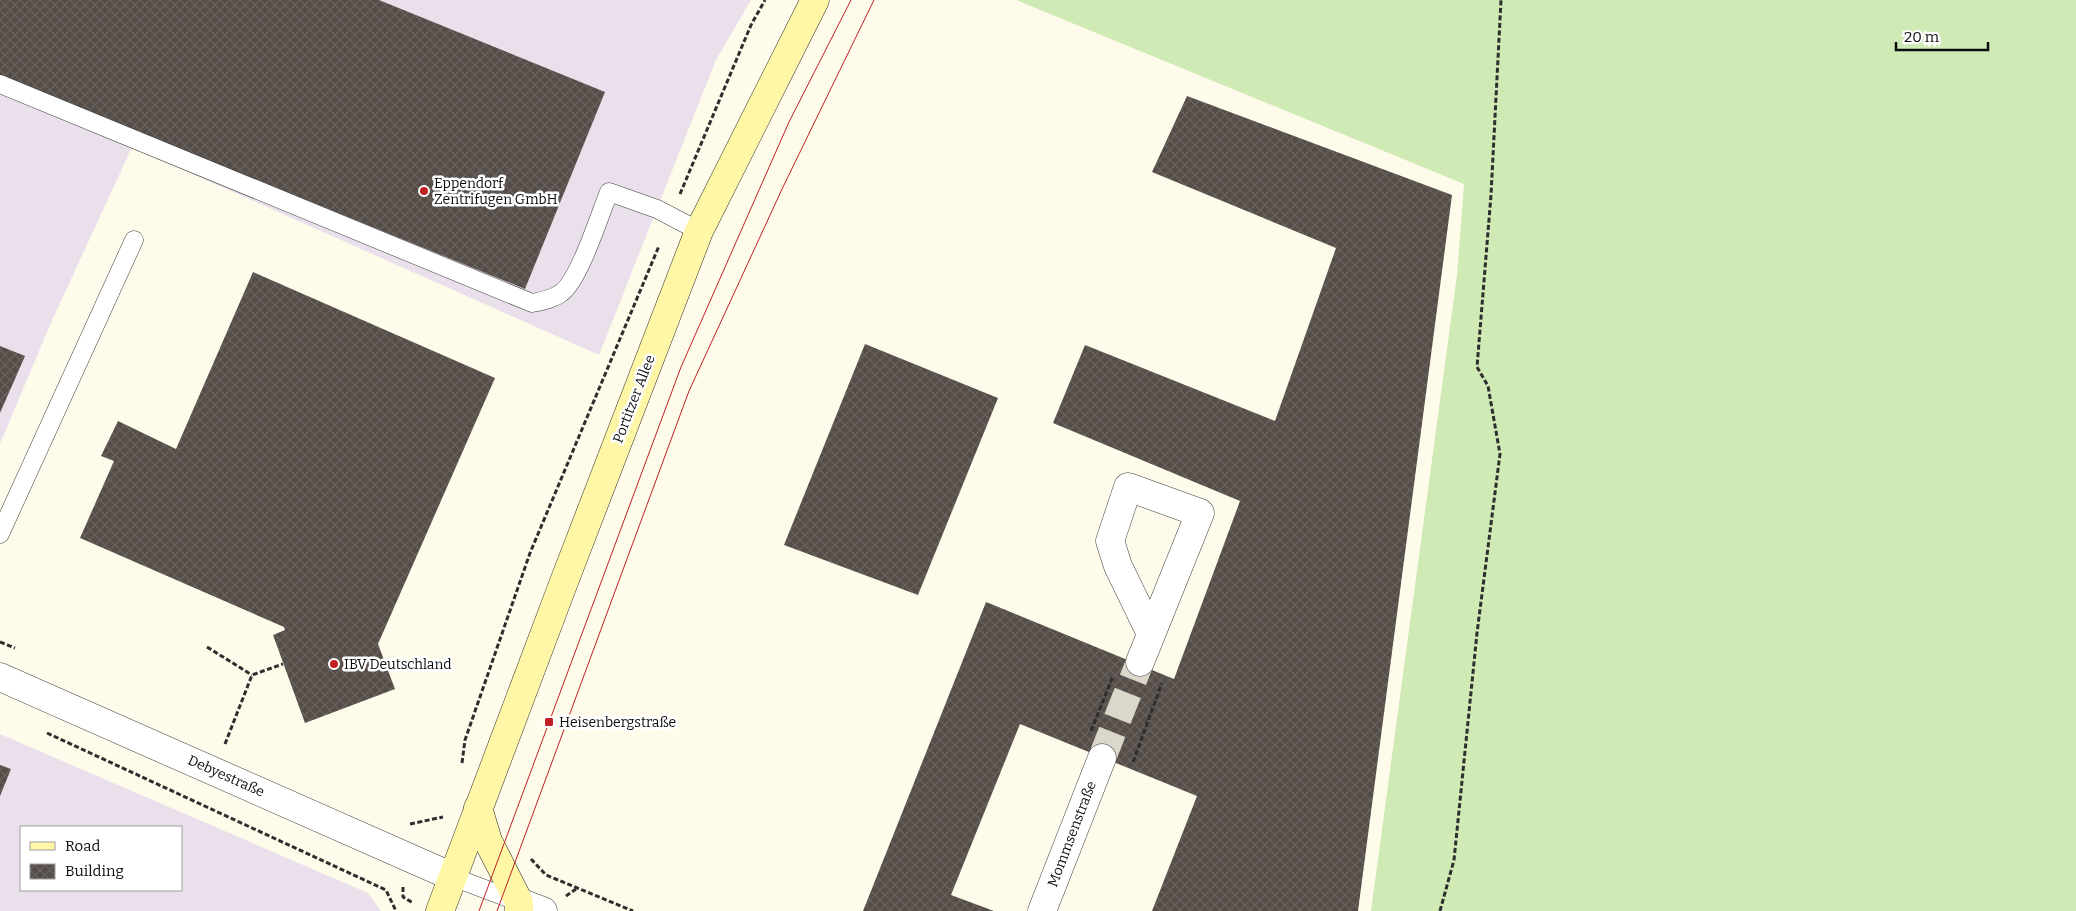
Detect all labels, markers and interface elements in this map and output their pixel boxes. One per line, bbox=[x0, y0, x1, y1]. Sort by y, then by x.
scale bar bbox=[1896, 20, 1988, 52]
text: 20 m bbox=[1904, 28, 1940, 46]
place label: Eppendorf Zentrifugen GmbH bbox=[434, 175, 558, 208]
marker: Eppendorf Zentrifugen GmbH bbox=[418, 185, 430, 197]
street label: Portitzer Allee bbox=[609, 352, 659, 446]
place label: IBV Deutschland bbox=[344, 656, 452, 673]
marker: IBV Deutschland bbox=[328, 658, 340, 670]
place label: Heisenbergstraße bbox=[559, 714, 676, 731]
marker: Heisenbergstraße bbox=[543, 716, 555, 728]
street label: Debyestraße bbox=[185, 752, 267, 800]
street label: Mommsenstraße bbox=[1044, 779, 1100, 889]
legend bbox=[20, 826, 182, 891]
text: Road bbox=[65, 837, 100, 855]
text: Building bbox=[65, 862, 124, 880]

